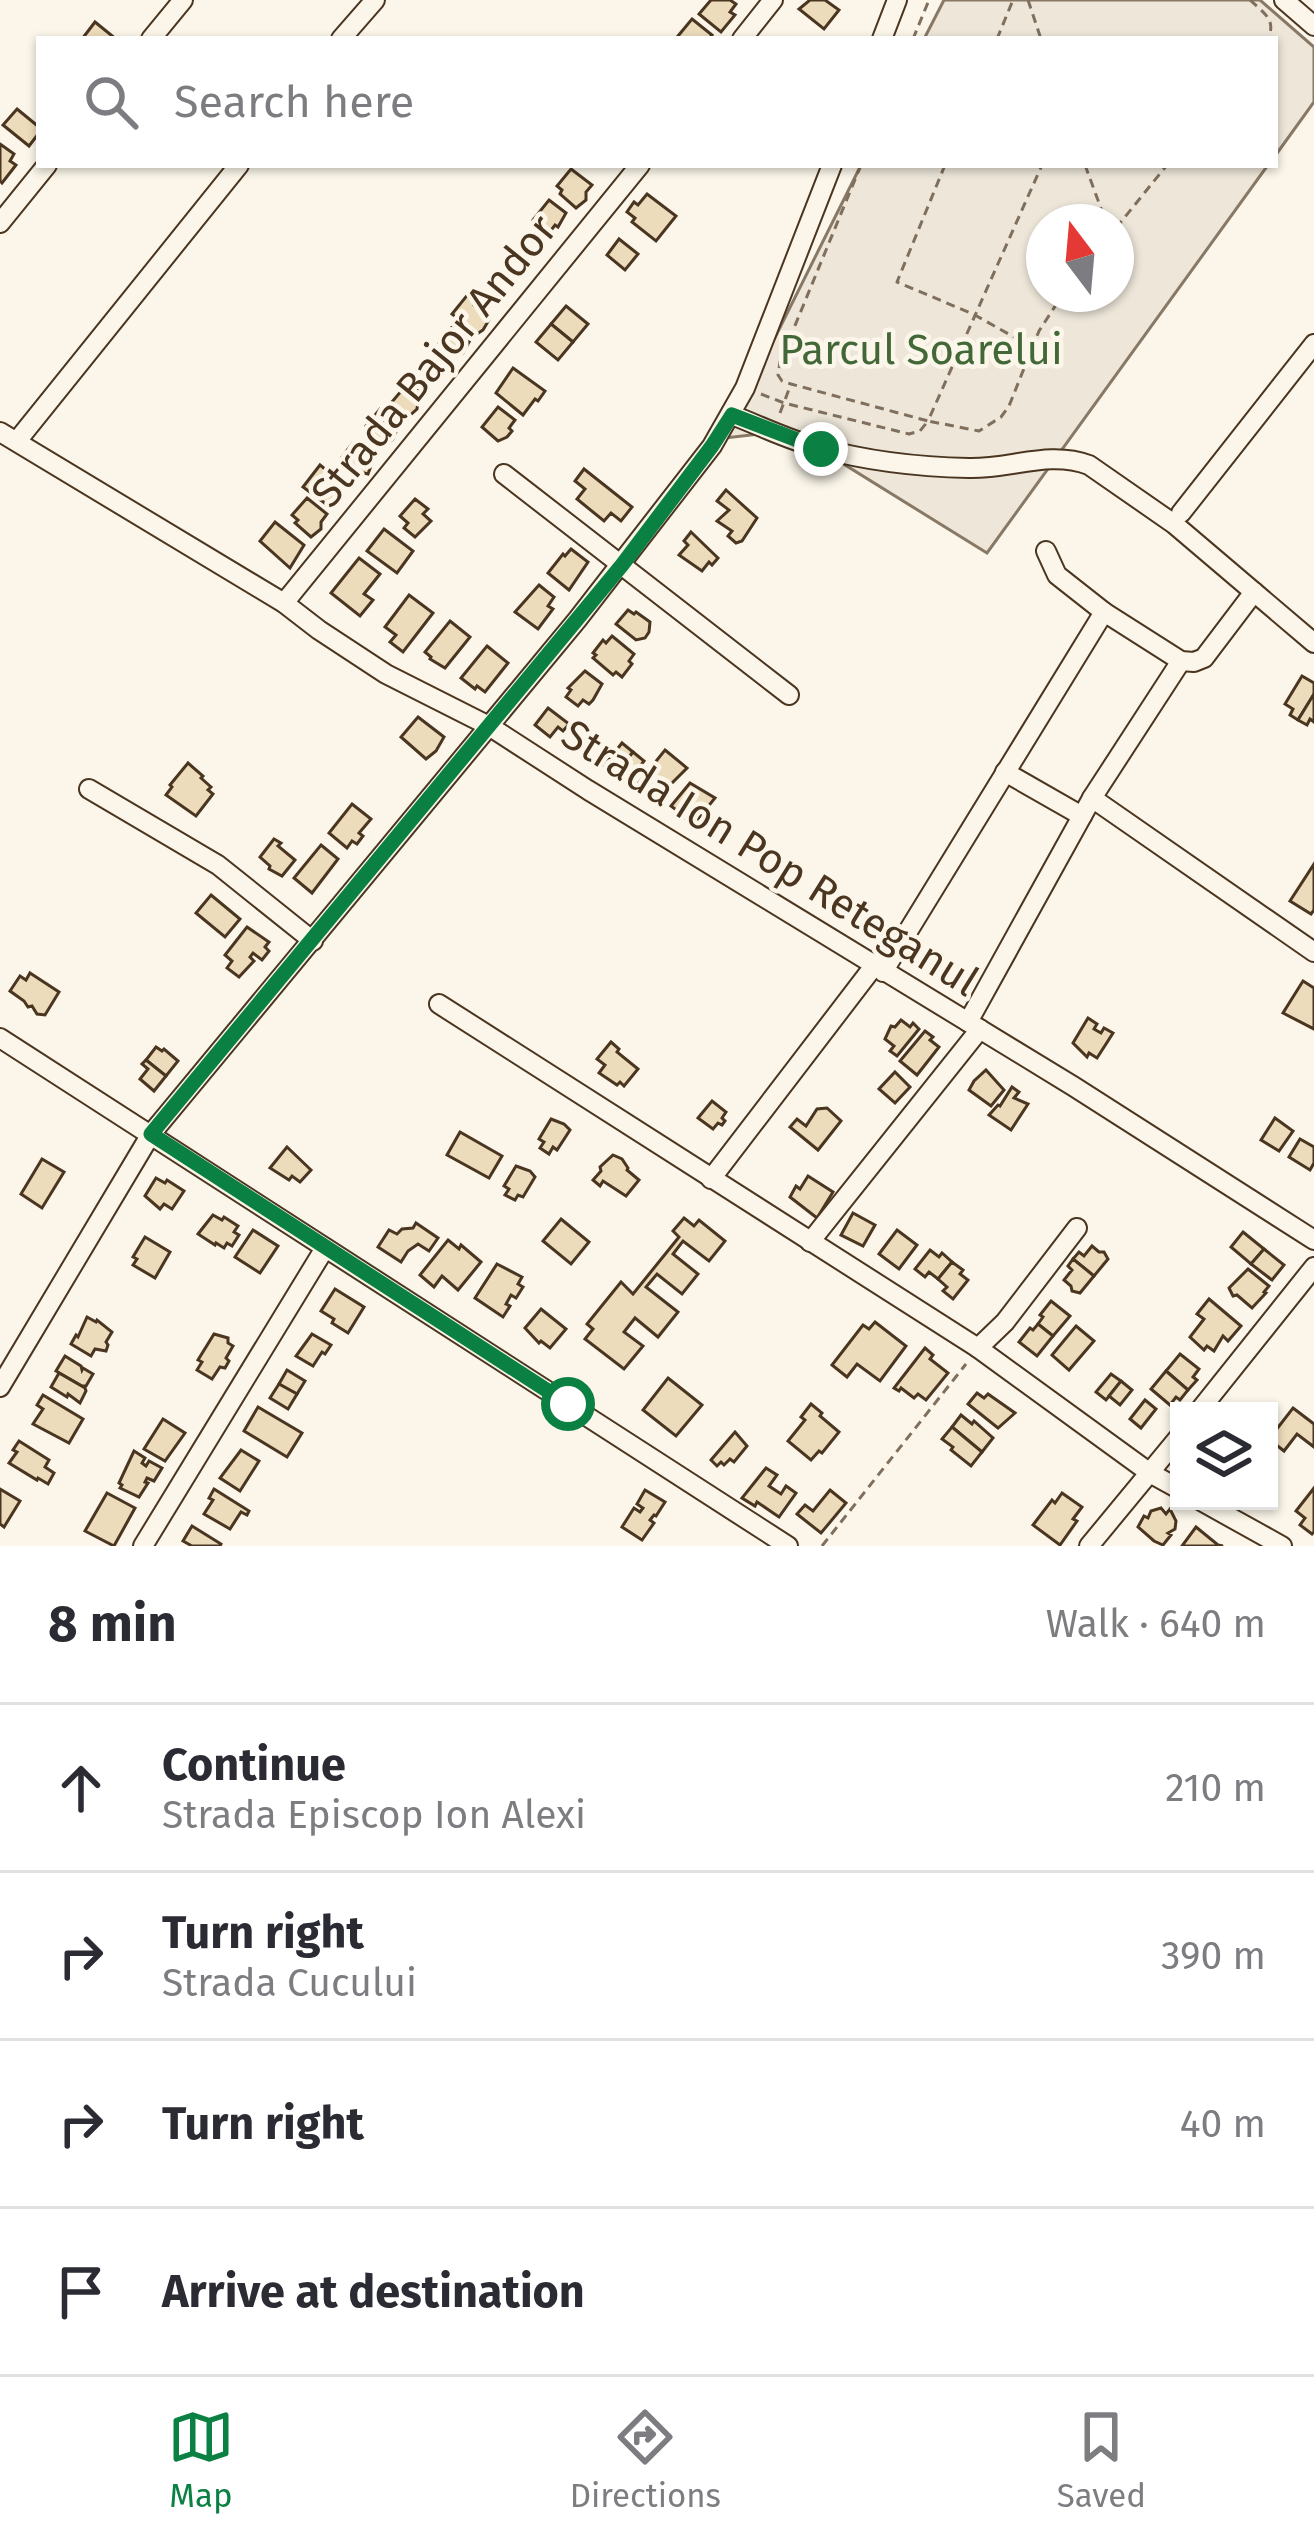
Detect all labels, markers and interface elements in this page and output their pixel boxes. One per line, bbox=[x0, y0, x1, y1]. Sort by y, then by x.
search box bbox=[36, 36, 1278, 168]
icon: search bbox=[78, 69, 144, 135]
text: Search here bbox=[174, 75, 414, 129]
north arrow bbox=[1026, 204, 1134, 312]
street label: Strada Bajor Andor bbox=[301, 205, 567, 517]
park label: Parcul Soarelui bbox=[779, 325, 1063, 375]
route end bbox=[794, 422, 848, 476]
street label: Strada Ion Pop Reteganul bbox=[553, 709, 987, 1007]
route start bbox=[541, 1377, 595, 1431]
map controls bbox=[1170, 1402, 1278, 1510]
button: layers bbox=[1170, 1402, 1278, 1510]
text: 8 min bbox=[48, 1593, 177, 1655]
text: Walk · 640 m bbox=[1046, 1601, 1266, 1647]
text: Continue bbox=[162, 1738, 346, 1792]
icon: ahead bbox=[48, 1755, 114, 1821]
text: 210 m bbox=[1165, 1765, 1266, 1811]
text: Strada Episcop Ion Alexi bbox=[162, 1792, 586, 1838]
text: Turn right bbox=[162, 1906, 364, 1960]
icon: right bbox=[48, 1923, 114, 1989]
text: 390 m bbox=[1161, 1933, 1266, 1979]
text: Strada Cucului bbox=[162, 1960, 417, 2006]
icon: right bbox=[48, 2091, 114, 2157]
text: Turn right bbox=[162, 2097, 364, 2151]
text: 40 m bbox=[1180, 2101, 1266, 2147]
icon: arrive bbox=[48, 2259, 114, 2325]
text: Arrive at destination bbox=[162, 2265, 585, 2319]
tab: Map bbox=[168, 2404, 234, 2516]
tab: Directions bbox=[570, 2404, 721, 2516]
tab: Saved bbox=[1057, 2404, 1146, 2516]

